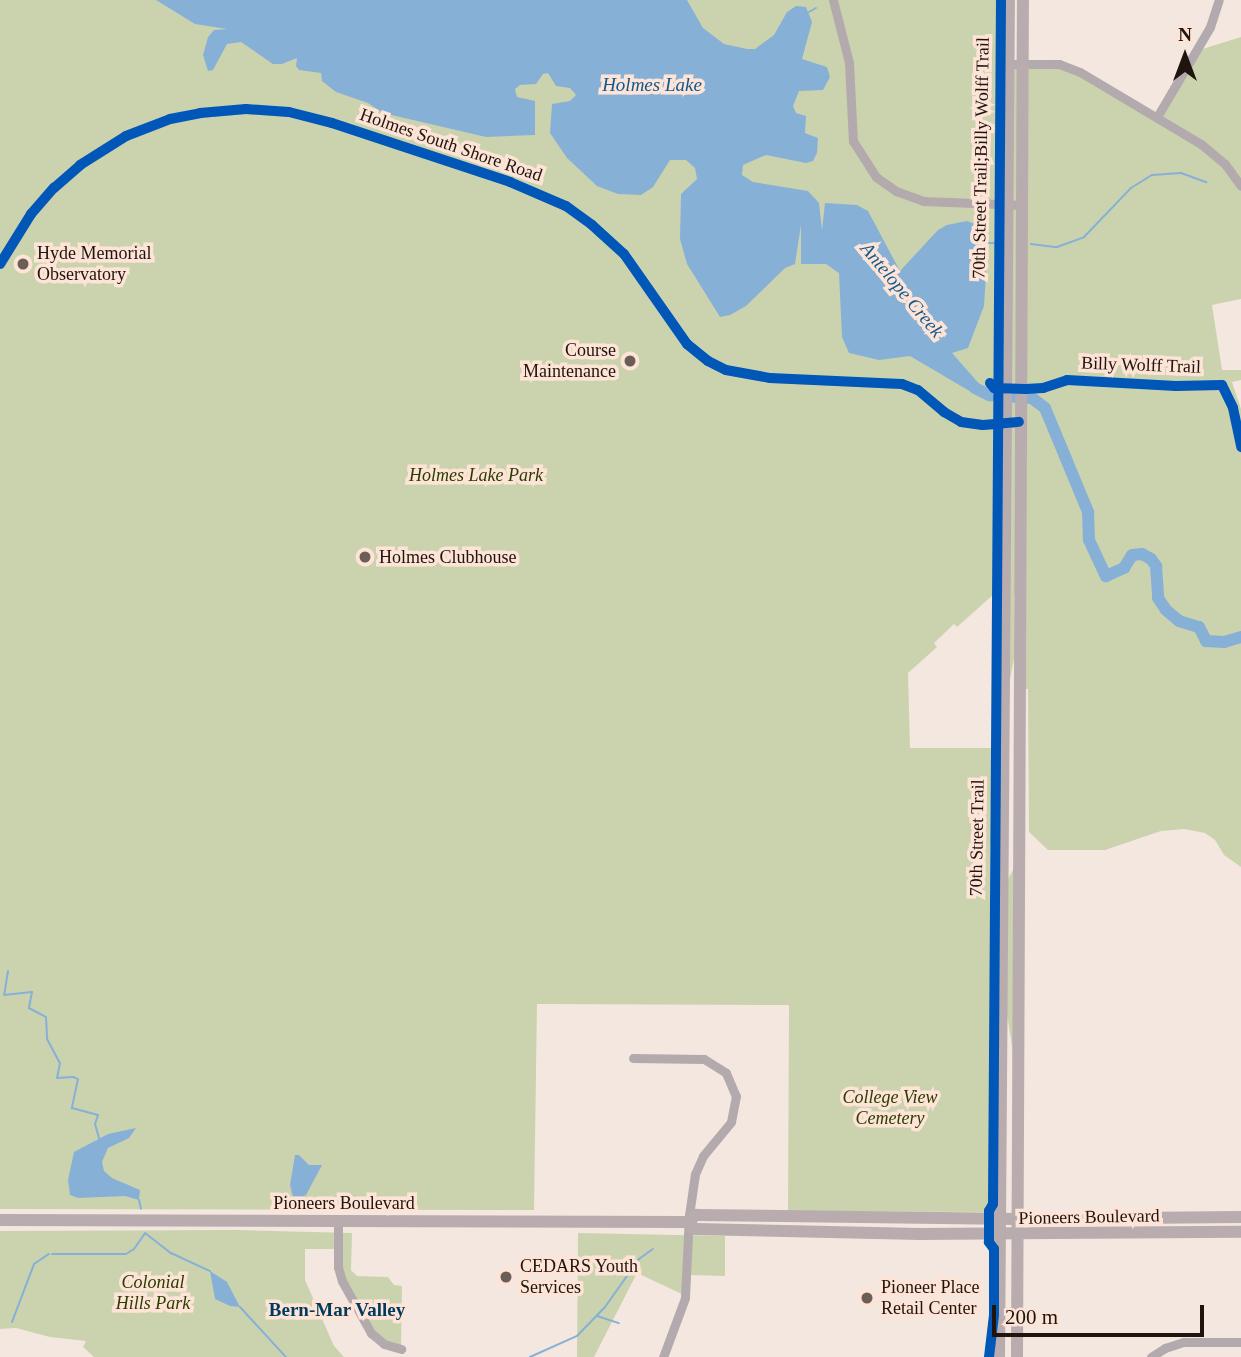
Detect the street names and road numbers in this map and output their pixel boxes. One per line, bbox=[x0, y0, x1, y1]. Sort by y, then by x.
street label: 70th Street Trail;Billy Wolff Trail bbox=[968, 36, 994, 280]
street label: Holmes South Shore Road bbox=[357, 104, 545, 186]
street label: Billy Wolff Trail bbox=[1080, 352, 1202, 378]
street label: 70th Street Trail bbox=[965, 779, 989, 897]
street label: Pioneers Boulevard bbox=[273, 1192, 415, 1214]
street label: Pioneers Boulevard bbox=[1018, 1205, 1160, 1229]

